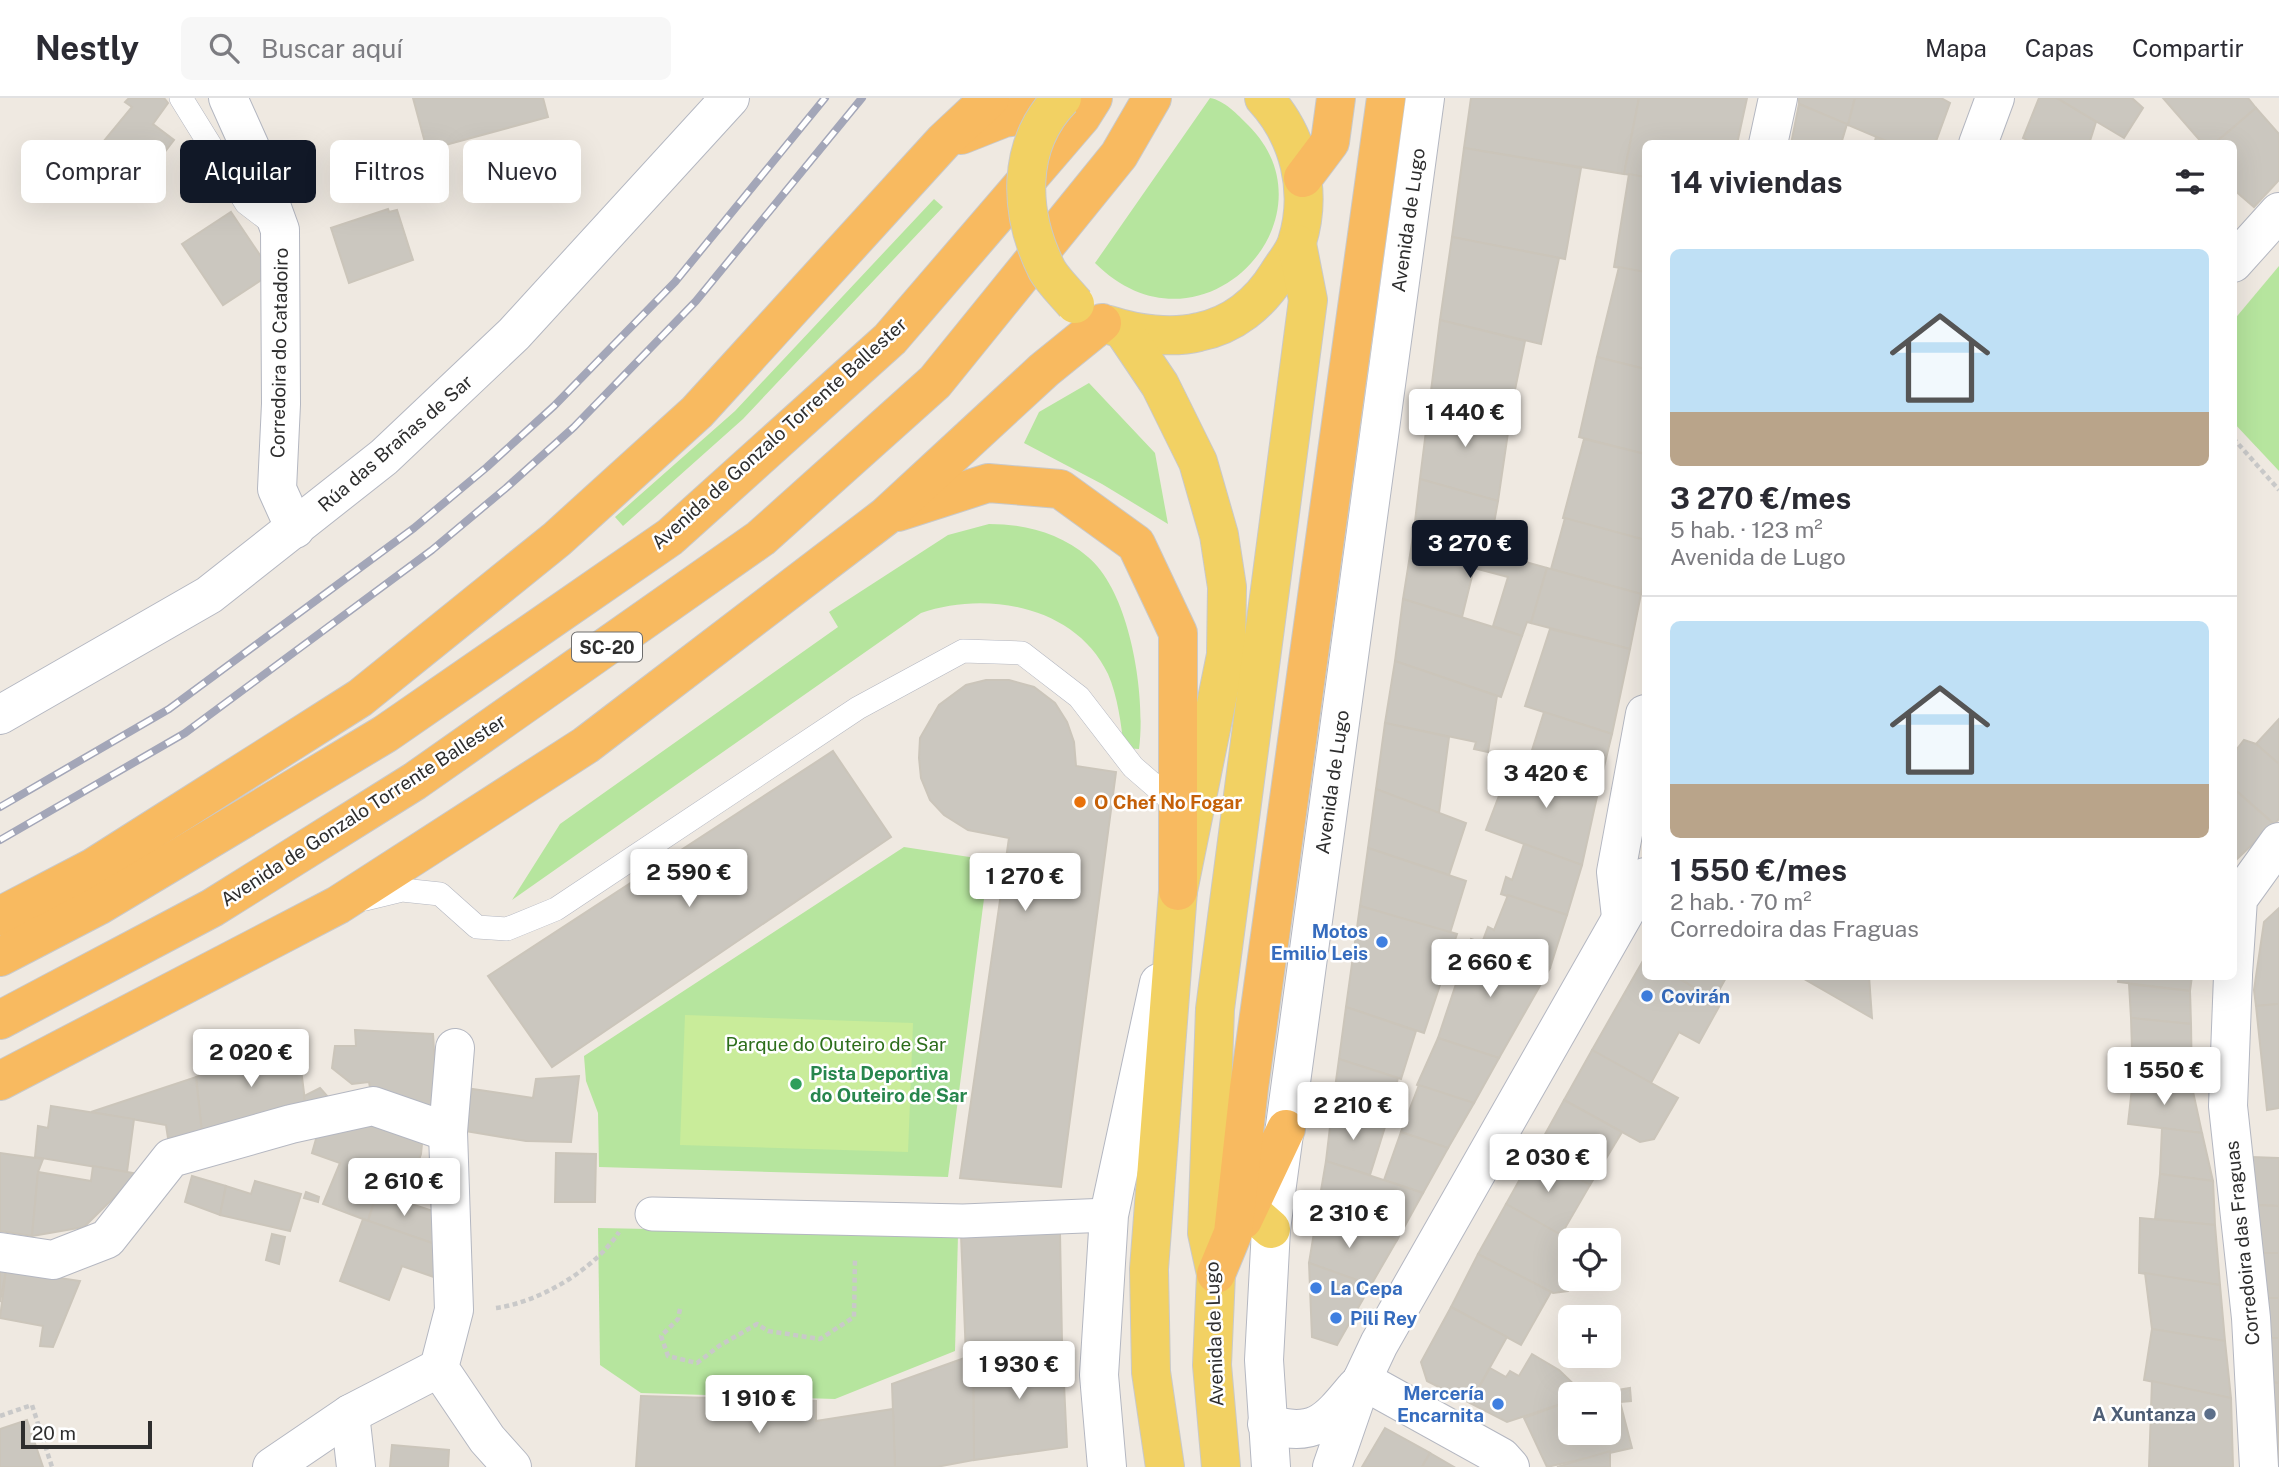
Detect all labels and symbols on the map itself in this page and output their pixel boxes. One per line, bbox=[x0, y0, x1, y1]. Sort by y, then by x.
street label: Avenida de Lugo bbox=[1387, 147, 1429, 293]
street label: Corredoira do Catadoiro bbox=[266, 248, 292, 458]
street label: Avenida de Gonzalo Torrente Ballester bbox=[647, 313, 911, 553]
street label: Rúa das Brañas de Sar bbox=[313, 370, 477, 516]
pin: 1 440 € bbox=[1400, 390, 1530, 449]
pin: 3 270 € bbox=[1405, 520, 1535, 580]
road number: SC-20 bbox=[572, 632, 642, 662]
street label: Avenida de Gonzalo Torrente Ballester bbox=[216, 709, 510, 911]
street label: Avenida de Lugo bbox=[1311, 709, 1353, 855]
pin: 3 420 € bbox=[1481, 750, 1611, 810]
place label: O Chef No Fogar bbox=[1094, 791, 1242, 813]
marker: O Chef No Fogar bbox=[1072, 794, 1088, 810]
pin: 2 590 € bbox=[624, 850, 754, 909]
pin: 1 270 € bbox=[960, 854, 1090, 913]
place label: Motos Emilio Leis bbox=[1271, 920, 1368, 964]
marker: Motos Emilio Leis bbox=[1374, 934, 1390, 950]
pin: 2 660 € bbox=[1425, 940, 1555, 999]
place label: Covirán bbox=[1661, 985, 1730, 1007]
marker: Covirán bbox=[1639, 988, 1655, 1004]
pin: 2 020 € bbox=[186, 1030, 316, 1089]
park label: Parque do Outeiro de Sar bbox=[726, 1033, 946, 1055]
pin: 1 550 € bbox=[2099, 1048, 2229, 1107]
place label: Pista Deportiva do Outeiro de Sar bbox=[810, 1062, 968, 1106]
marker: Pista Deportiva do Outeiro de Sar bbox=[788, 1076, 804, 1092]
pin: 2 210 € bbox=[1288, 1082, 1418, 1142]
pin: 2 030 € bbox=[1483, 1134, 1613, 1194]
street label: Corredoira das Fraguas bbox=[2220, 1140, 2264, 1346]
pin: 2 610 € bbox=[339, 1158, 469, 1218]
pin: 2 310 € bbox=[1284, 1190, 1414, 1250]
street label: Avenida de Lugo bbox=[1200, 1261, 1228, 1407]
place label: La Cepa bbox=[1330, 1277, 1403, 1299]
marker: La Cepa bbox=[1308, 1280, 1324, 1296]
place label: Pili Rey bbox=[1350, 1307, 1418, 1329]
marker: Pili Rey bbox=[1328, 1310, 1344, 1326]
pin: 1 930 € bbox=[954, 1342, 1084, 1401]
pin: 1 910 € bbox=[694, 1376, 824, 1435]
place label: Mercería Encarnita bbox=[1397, 1382, 1484, 1426]
marker: Mercería Encarnita bbox=[1490, 1396, 1506, 1412]
place label: A Xuntanza bbox=[2092, 1403, 2196, 1425]
marker: A Xuntanza bbox=[2202, 1406, 2218, 1422]
scale bar bbox=[21, 1418, 152, 1450]

